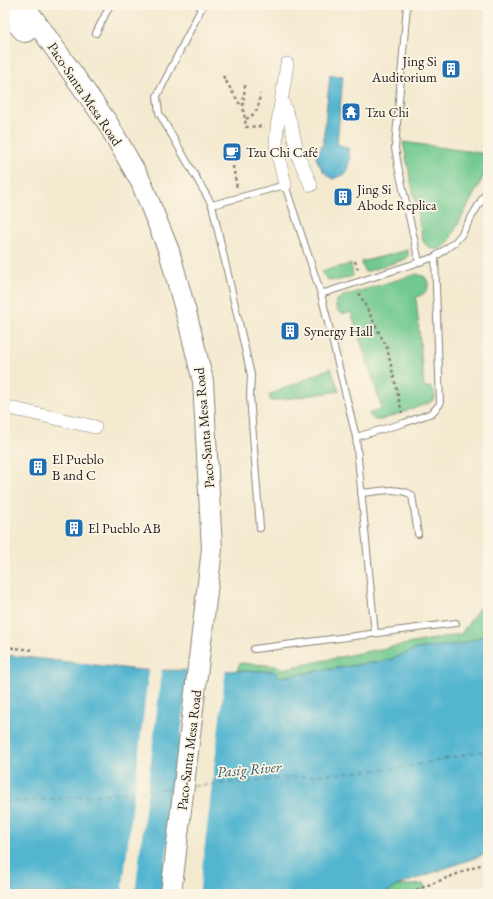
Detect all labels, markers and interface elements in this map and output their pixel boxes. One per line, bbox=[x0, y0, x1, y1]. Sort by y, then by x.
street label: Paco-Santa Mesa Road bbox=[44, 39, 127, 150]
place label: Jing Si Auditorium bbox=[371, 52, 438, 86]
building icon: Jing Si Auditorium bbox=[440, 58, 462, 80]
temple icon: Tzu Chi bbox=[340, 101, 362, 123]
place label: Tzu Chi bbox=[365, 103, 410, 121]
cafe icon: Tzu Chi Café bbox=[221, 141, 243, 163]
place label: Tzu Chi Café bbox=[246, 143, 318, 161]
place label: Jing Si Abode Replica bbox=[356, 180, 437, 214]
building icon: Jing Si Abode Replica bbox=[332, 186, 354, 208]
building icon: Synergy Hall bbox=[279, 320, 301, 342]
place label: Synergy Hall bbox=[304, 322, 373, 340]
street label: Paco-Santa Mesa Road bbox=[190, 366, 218, 489]
place label: El Pueblo B and C bbox=[52, 450, 104, 484]
building icon: El Pueblo B and C bbox=[27, 456, 49, 478]
building icon: El Pueblo AB bbox=[63, 517, 85, 539]
place label: El Pueblo AB bbox=[88, 519, 161, 537]
street label: Paco-Santa Mesa Road bbox=[173, 688, 205, 811]
water label: Pasig River bbox=[216, 757, 283, 781]

